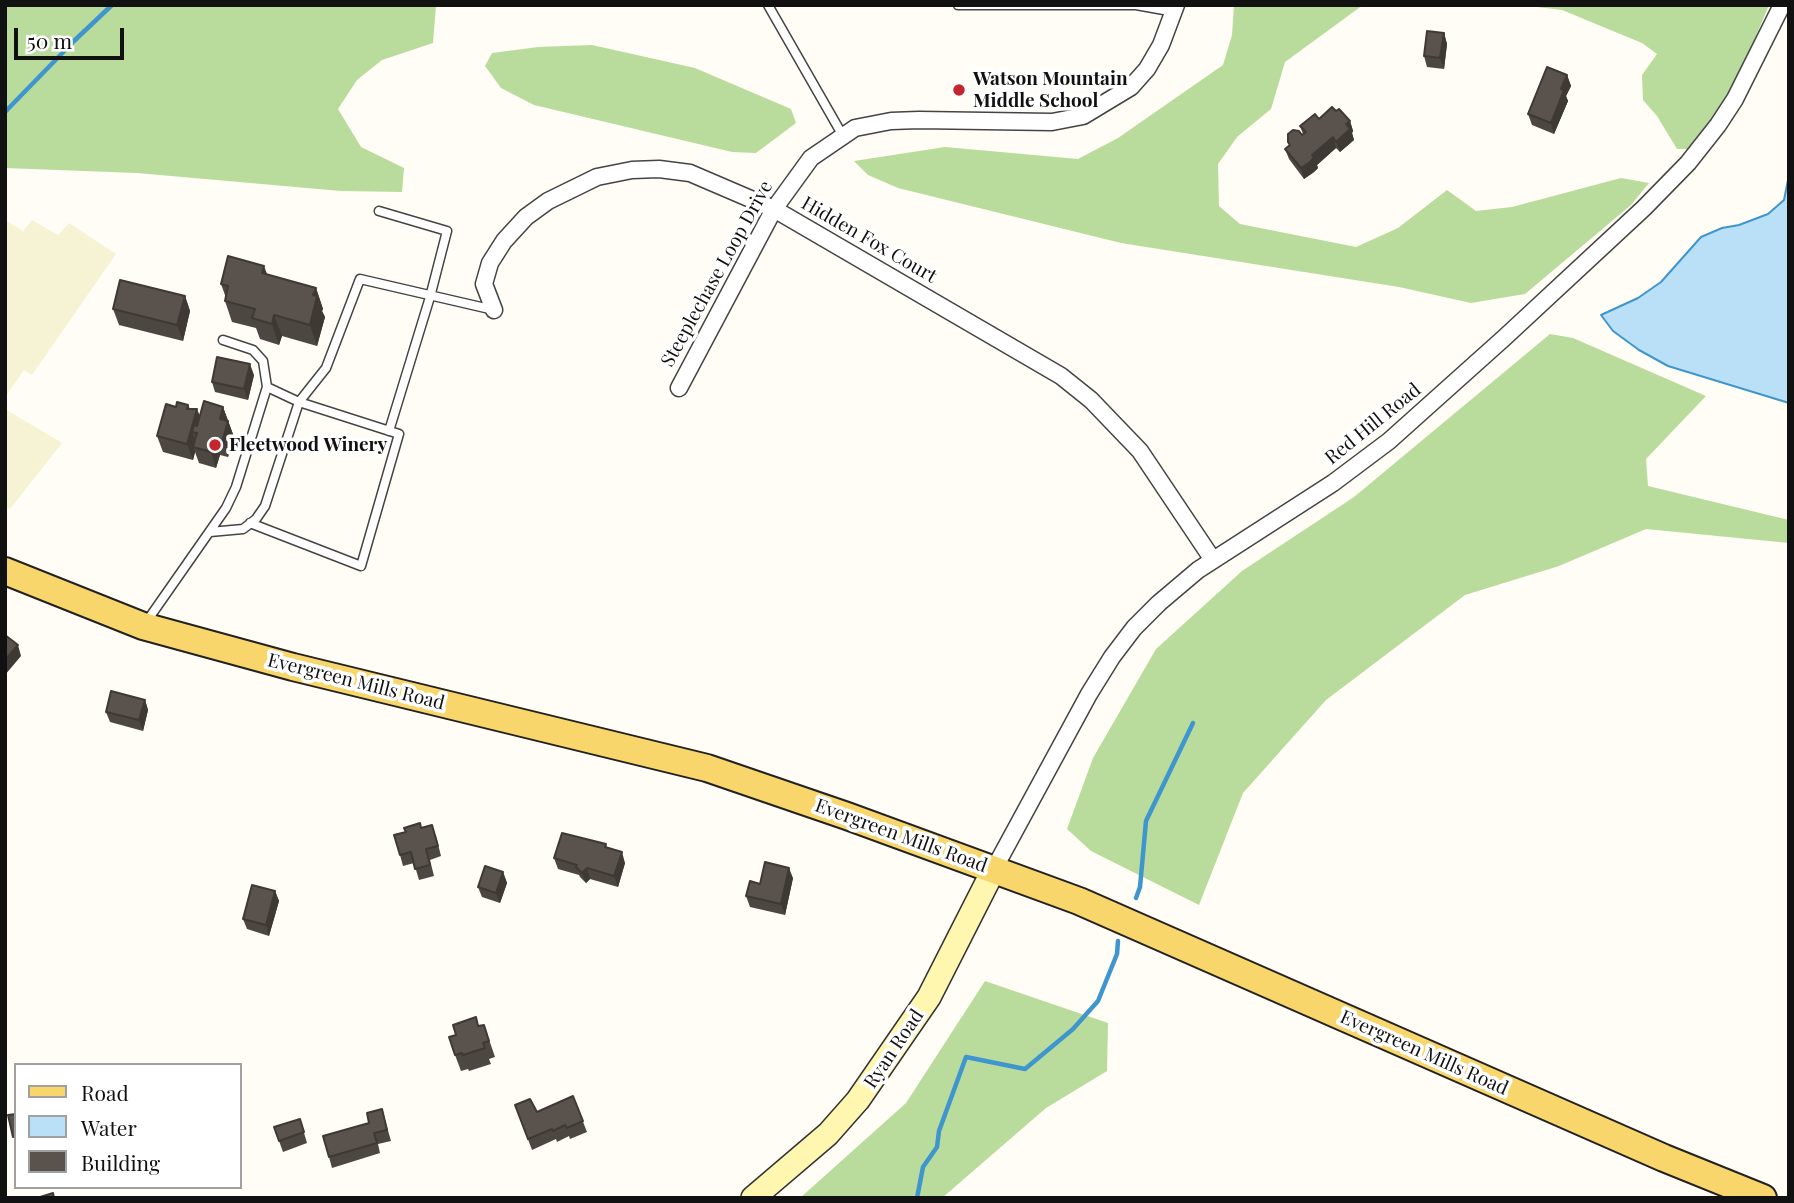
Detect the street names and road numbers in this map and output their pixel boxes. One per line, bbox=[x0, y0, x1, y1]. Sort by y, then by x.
street label: Steeplechase Loop Drive bbox=[656, 177, 778, 371]
street label: Hidden Fox Court bbox=[797, 192, 941, 288]
street label: Red Hill Road bbox=[1321, 378, 1425, 470]
street label: Evergreen Mills Road bbox=[265, 649, 447, 715]
street label: Evergreen Mills Road bbox=[812, 794, 990, 878]
street label: Ryan Road bbox=[859, 1005, 929, 1093]
street label: Evergreen Mills Road bbox=[1336, 1006, 1512, 1100]

